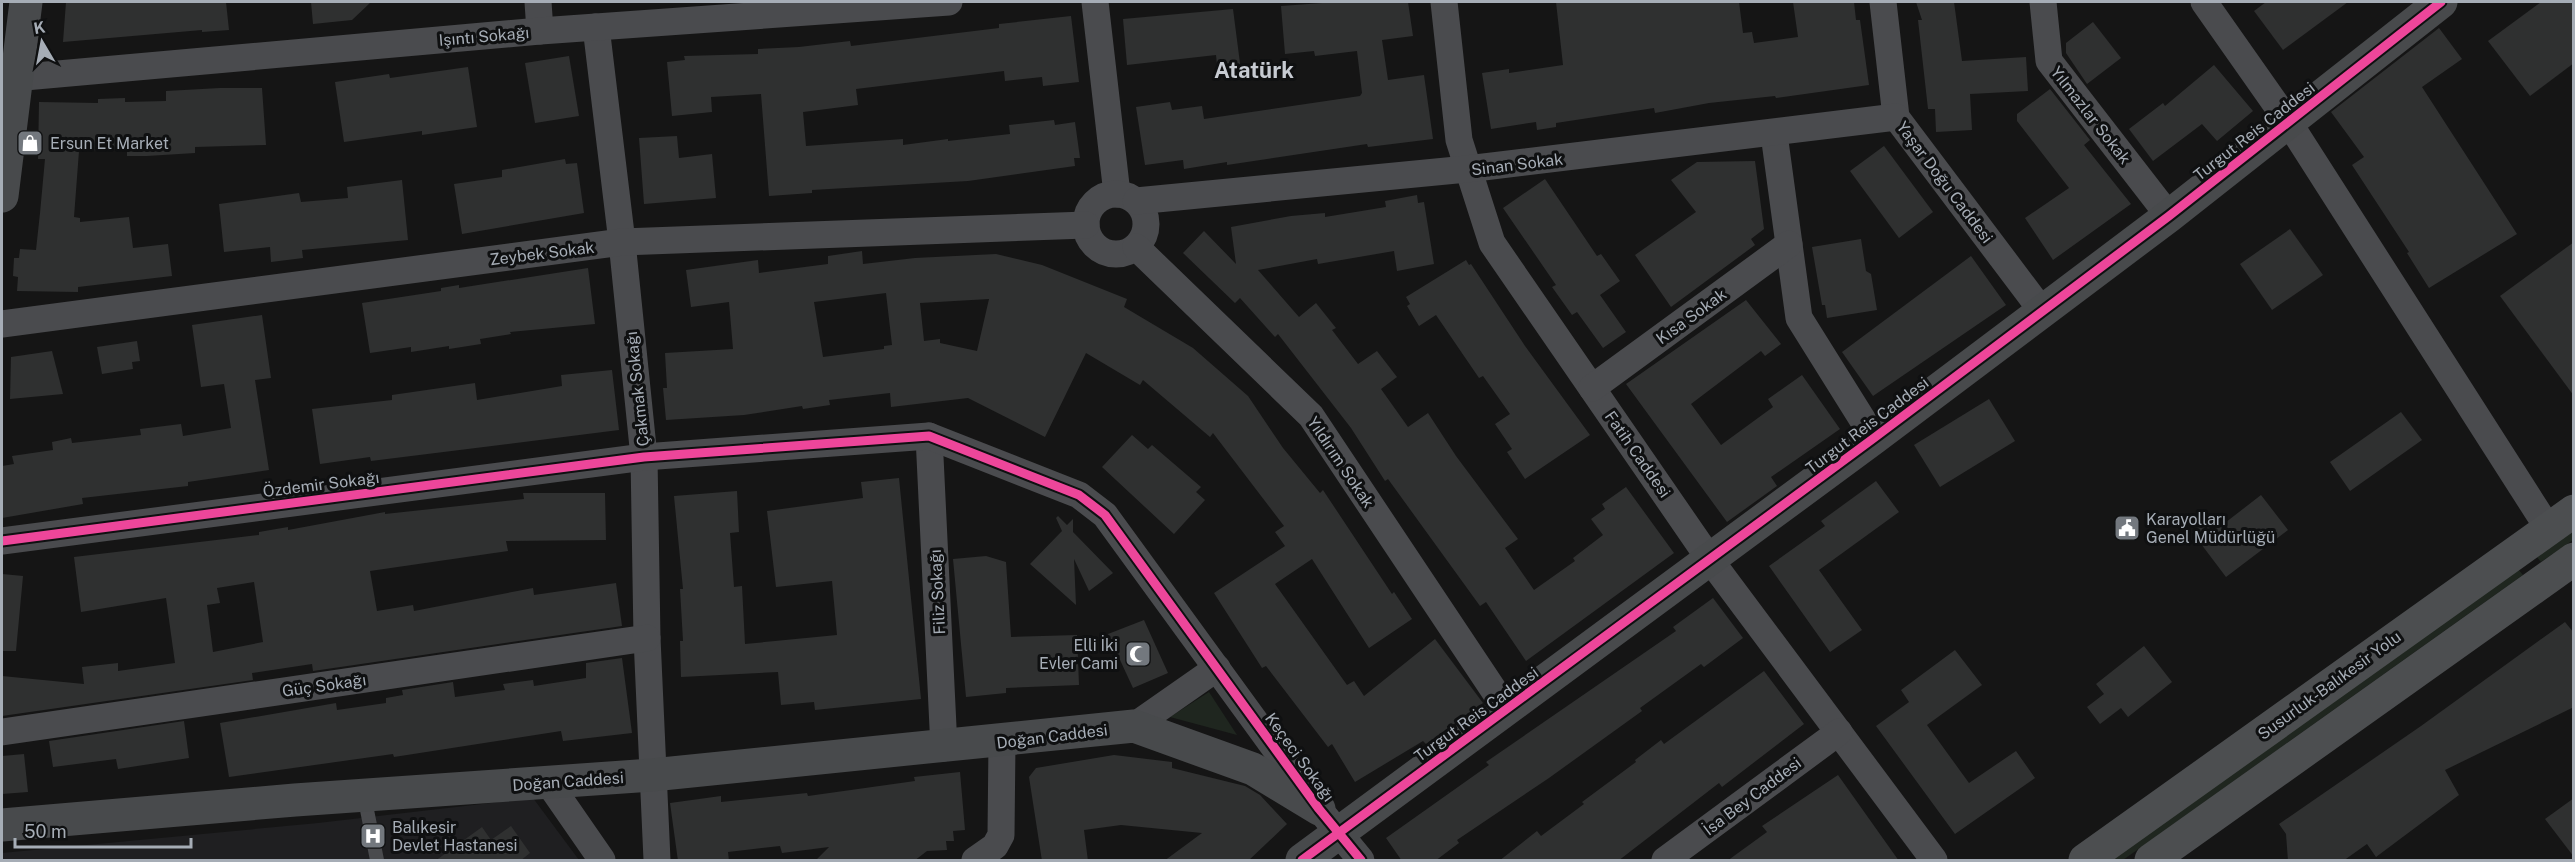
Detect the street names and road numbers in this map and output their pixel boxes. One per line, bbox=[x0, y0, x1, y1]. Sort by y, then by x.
street label: Işıntı Sokağı bbox=[438, 23, 530, 50]
street label: Yılmazlar Sokak bbox=[2047, 63, 2135, 168]
street label: Turgut Reis Caddesi bbox=[2190, 78, 2319, 185]
street label: Yaşar Doğu Caddesi bbox=[1893, 118, 1997, 247]
street label: Sinan Sokak bbox=[1470, 149, 1564, 180]
street label: Zeybek Sokak bbox=[489, 238, 595, 269]
street label: Kısa Sokak bbox=[1653, 285, 1730, 348]
street label: Çakmak Sokağı bbox=[622, 331, 653, 447]
street label: Turgut Reis Caddesi bbox=[1802, 373, 1932, 478]
street label: Fatih Caddesi bbox=[1601, 407, 1674, 501]
street label: Yıldırım Sokak bbox=[1303, 413, 1378, 511]
street label: Özdemir Sokağı bbox=[262, 467, 380, 501]
street label: Filiz Sokağı bbox=[926, 549, 949, 635]
street label: Susurluk-Balıkesir Yolu bbox=[2254, 627, 2405, 744]
street label: Turgut Reis Caddesi bbox=[1411, 663, 1542, 766]
street label: Güç Sokağı bbox=[281, 670, 367, 701]
street label: Keçeci Sokağı bbox=[1261, 709, 1338, 805]
street label: Doğan Caddesi bbox=[995, 720, 1109, 753]
street label: İsa Bey Caddesi bbox=[1699, 753, 1805, 839]
street label: Doğan Caddesi bbox=[512, 768, 624, 795]

